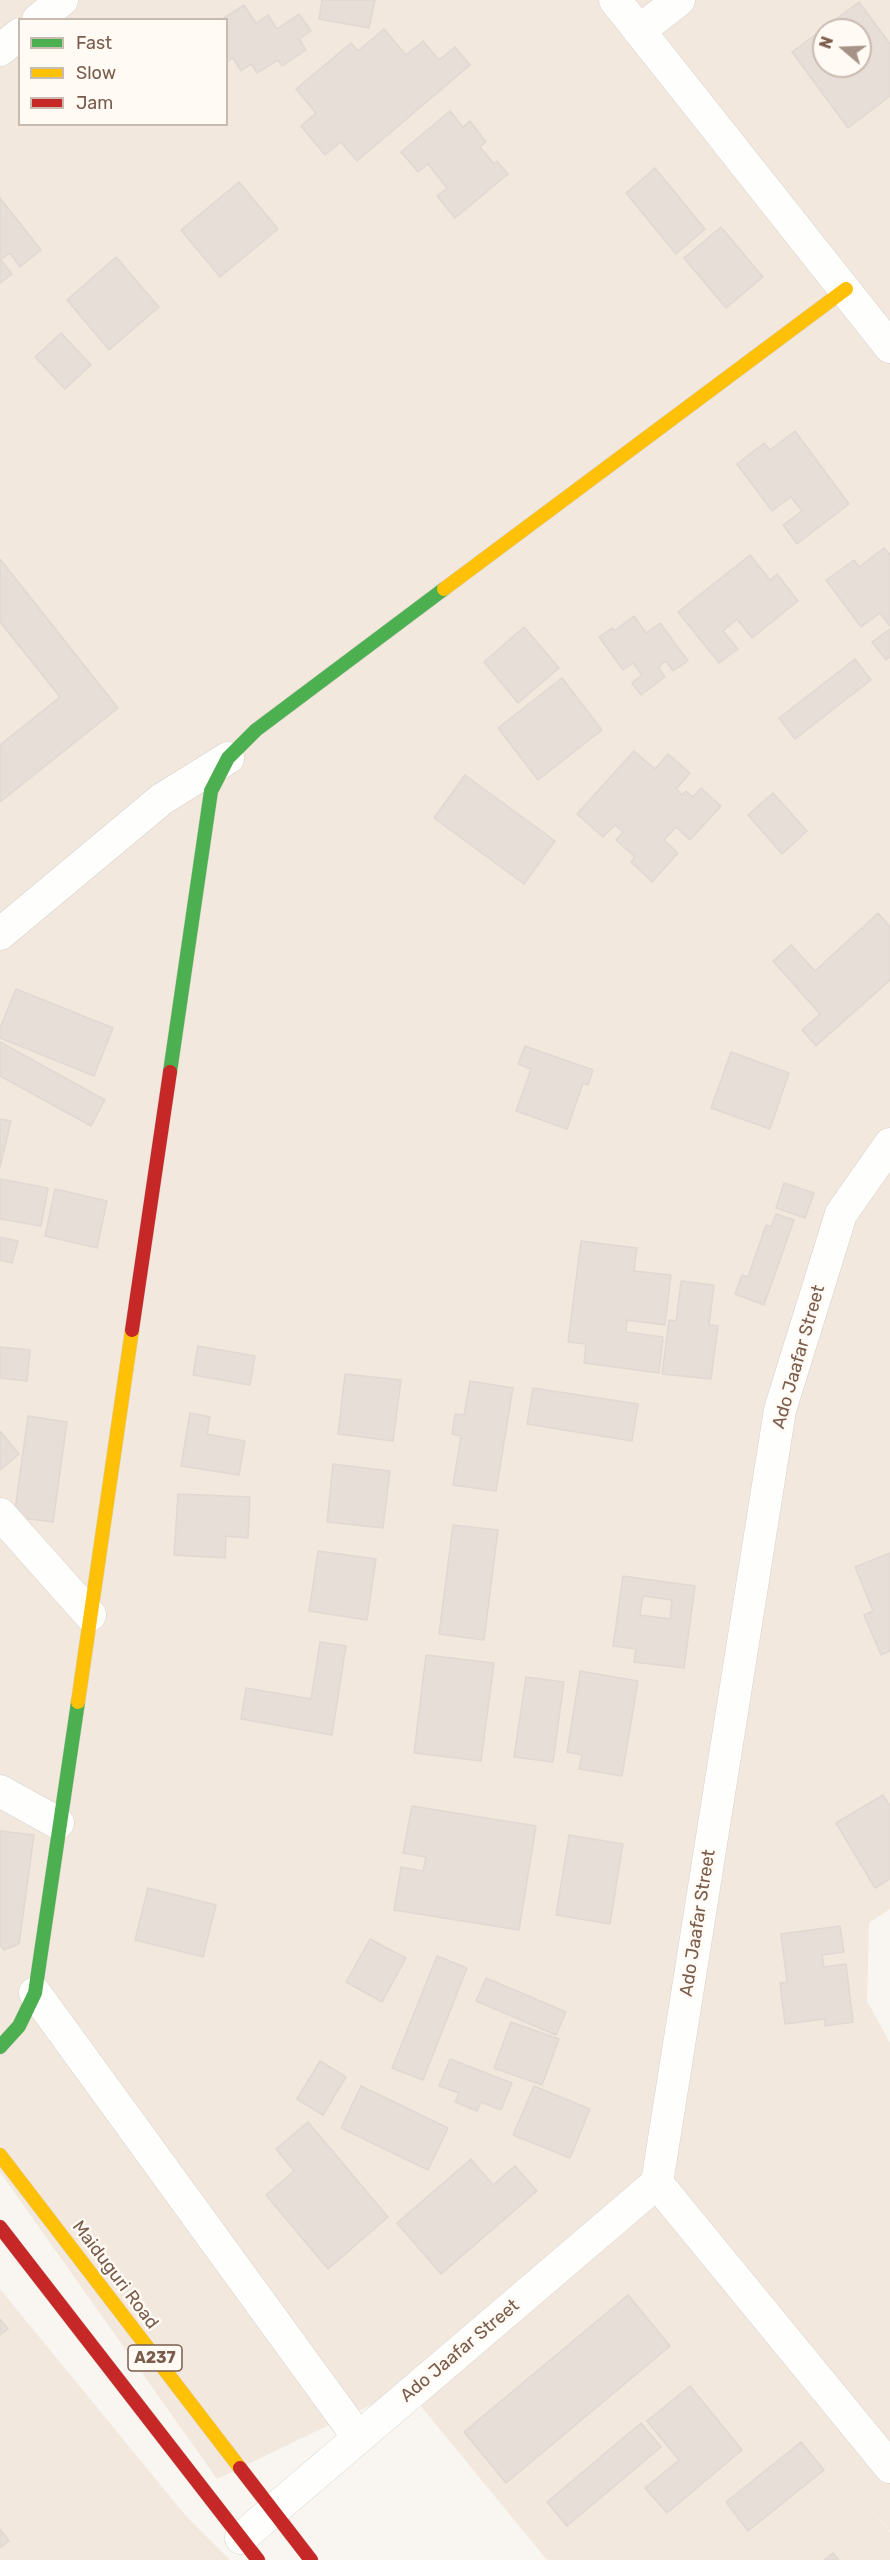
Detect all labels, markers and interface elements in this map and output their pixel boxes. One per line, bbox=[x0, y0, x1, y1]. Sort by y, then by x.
legend bbox=[18, 18, 228, 126]
north arrow bbox=[812, 18, 872, 78]
text: Fast bbox=[76, 32, 112, 54]
text: N bbox=[816, 34, 837, 51]
text: Slow bbox=[76, 62, 116, 84]
text: Jam bbox=[76, 92, 113, 114]
street label: Ado Jaafar Street bbox=[768, 1283, 830, 1431]
street label: Ado Jaafar Street bbox=[676, 1848, 720, 1998]
street label: Maiduguri Road bbox=[67, 2217, 163, 2333]
street label: Ado Jaafar Street bbox=[396, 2295, 524, 2407]
road number: A237 bbox=[128, 2345, 182, 2371]

